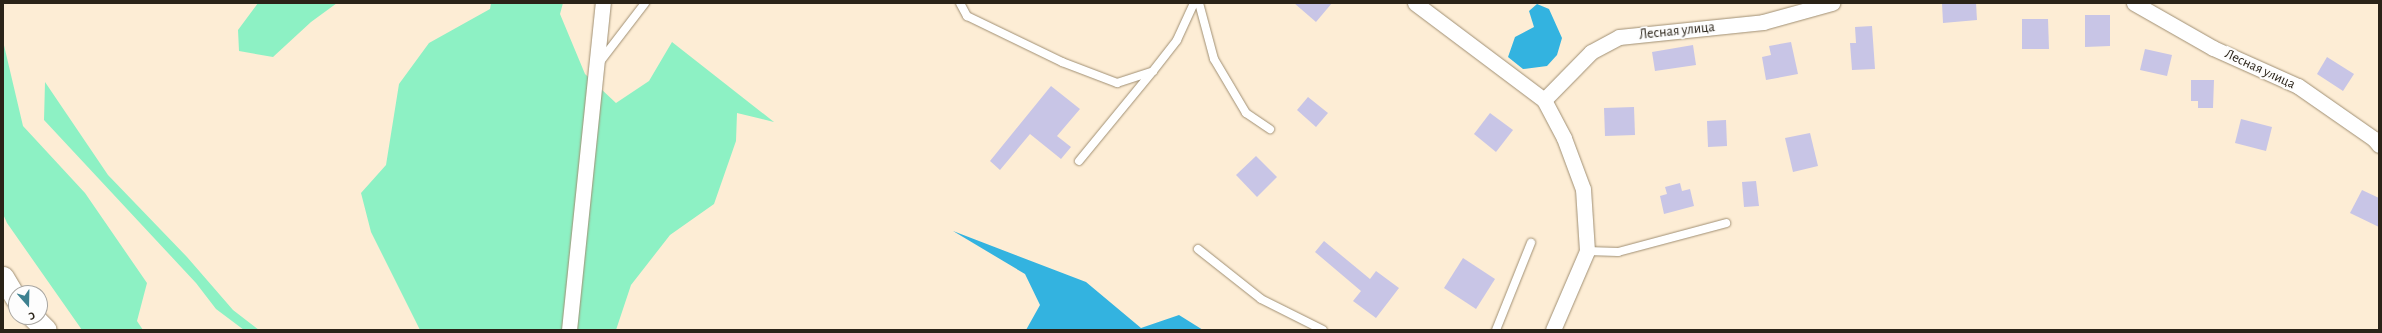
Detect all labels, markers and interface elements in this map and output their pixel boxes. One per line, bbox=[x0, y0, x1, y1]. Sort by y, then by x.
street label: Лесная улица bbox=[1638, 19, 1716, 43]
street label: Лесная улица bbox=[2222, 45, 2298, 93]
north arrow bbox=[8, 285, 48, 325]
text: С bbox=[27, 310, 37, 322]

